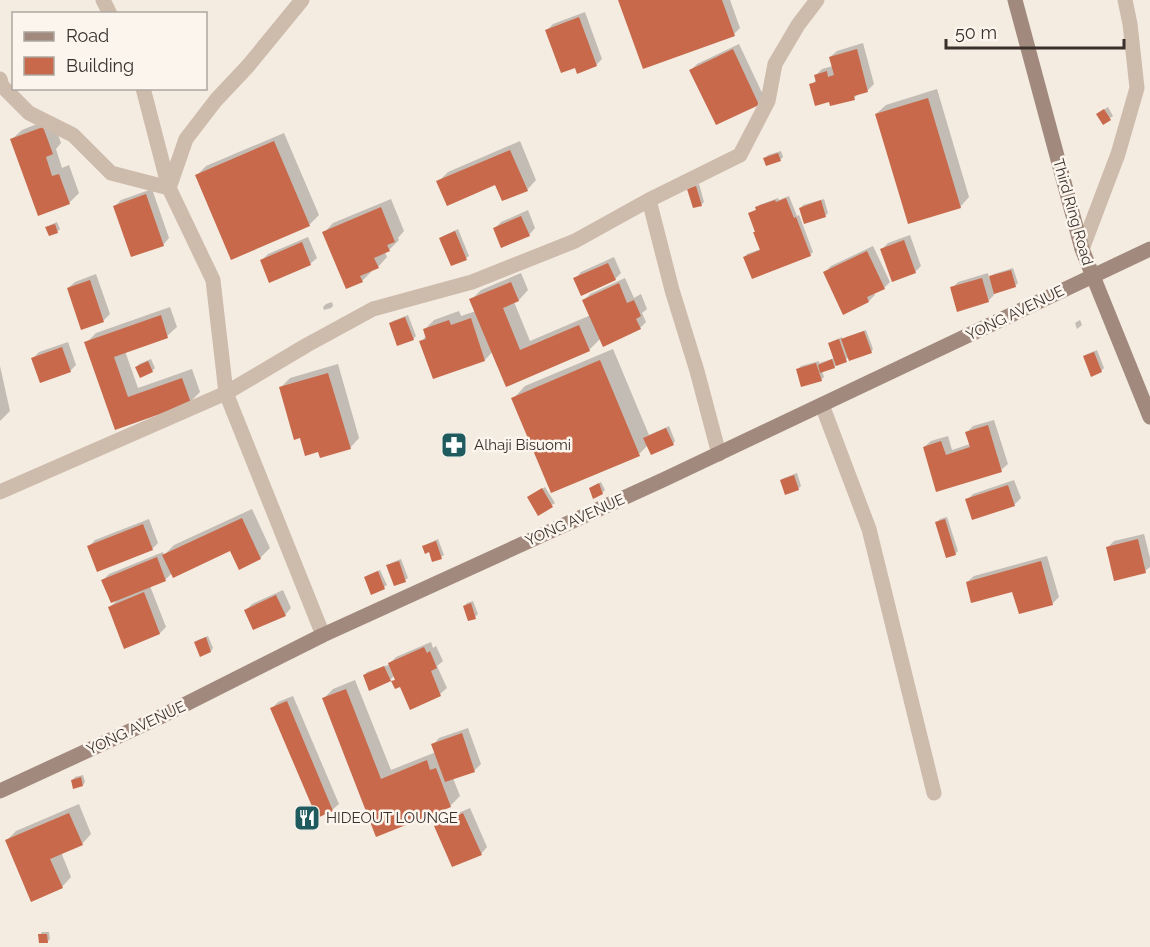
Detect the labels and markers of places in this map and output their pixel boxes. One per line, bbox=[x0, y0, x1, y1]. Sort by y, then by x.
pharmacy icon: Alhaji Bisuomi bbox=[439, 430, 469, 460]
place label: Alhaji Bisuomi bbox=[474, 436, 571, 454]
restaurant icon: HIDEOUT LOUNGE bbox=[292, 803, 322, 833]
place label: HIDEOUT LOUNGE bbox=[326, 809, 458, 827]

